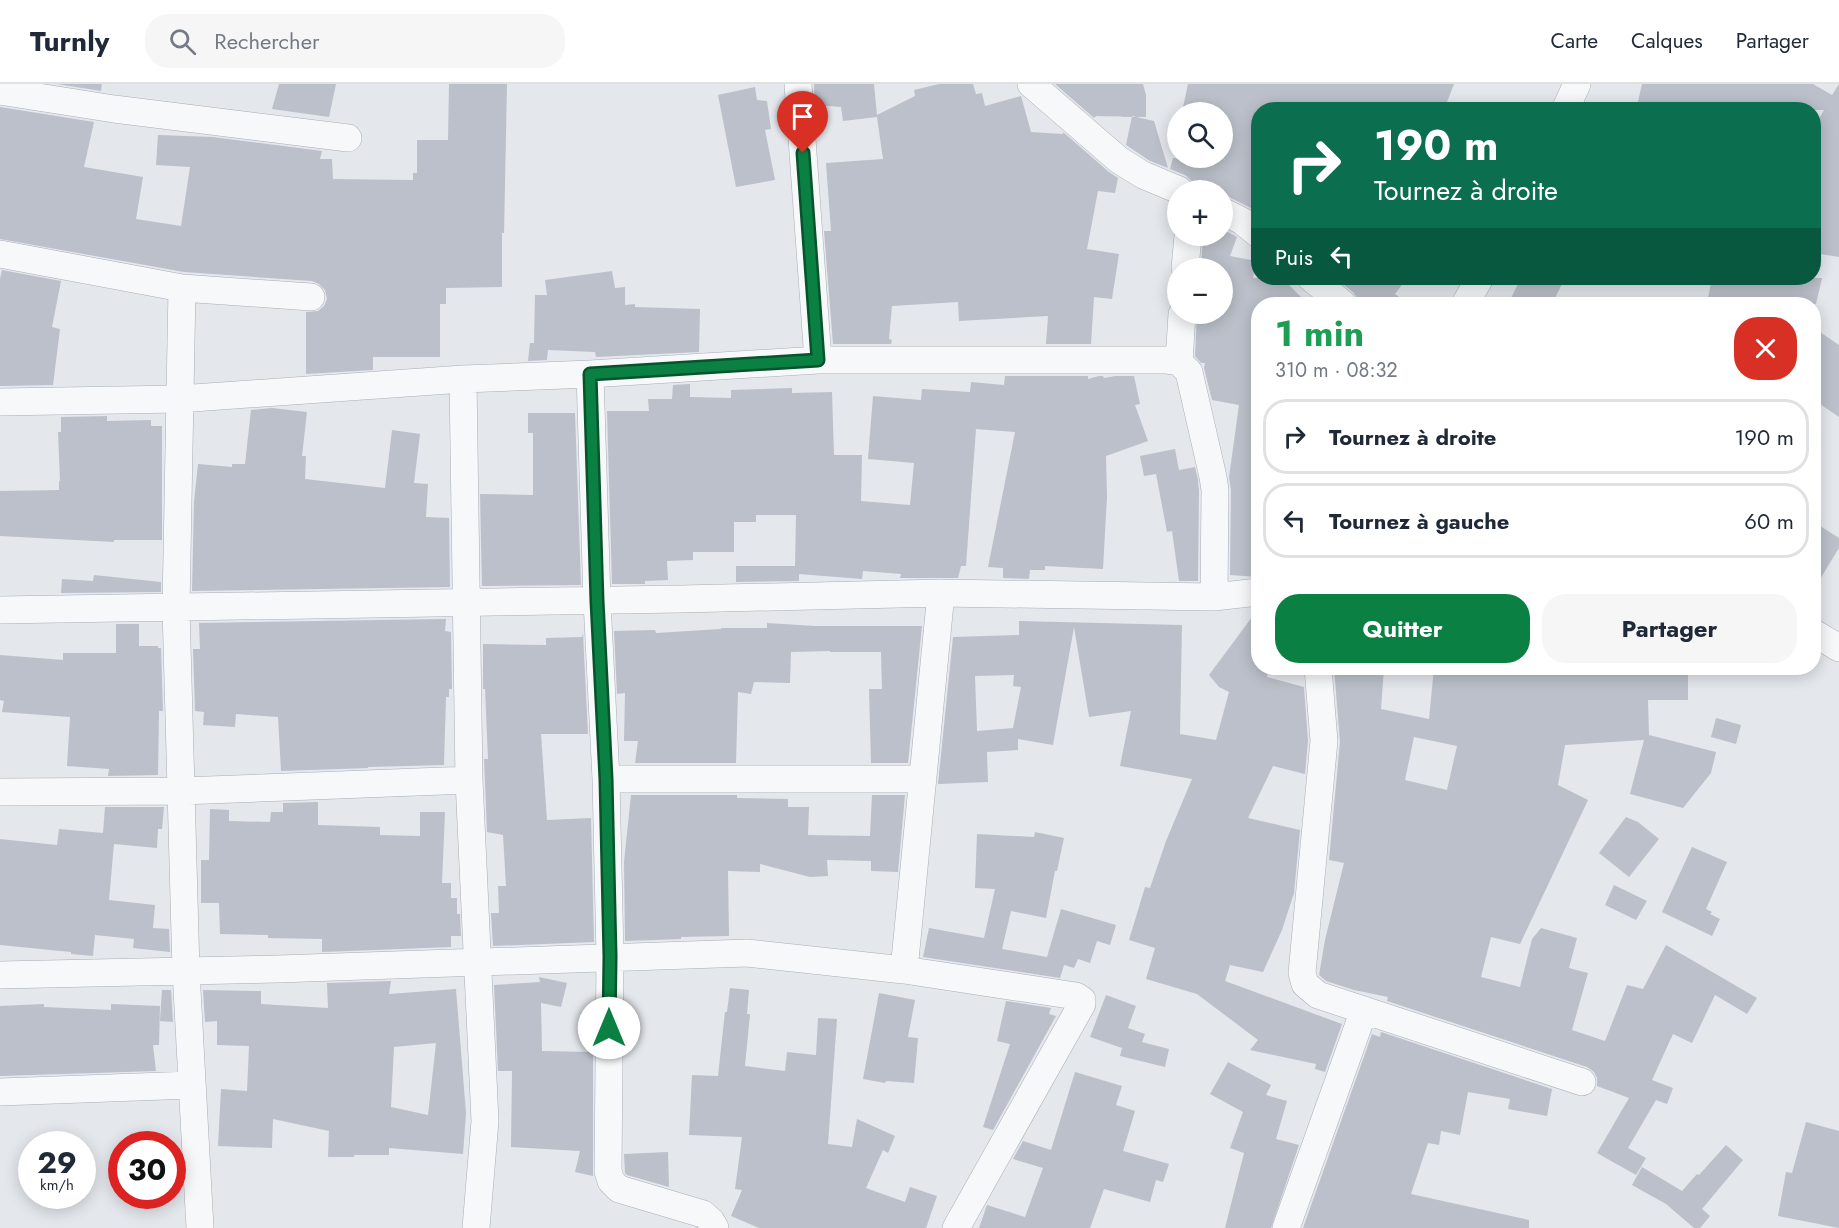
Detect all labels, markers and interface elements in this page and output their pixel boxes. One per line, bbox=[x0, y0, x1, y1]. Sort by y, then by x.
search box bbox=[145, 14, 565, 68]
text: Turnly bbox=[30, 21, 109, 62]
icon: search bbox=[166, 25, 199, 58]
text: Rechercher bbox=[214, 25, 320, 57]
text: Carte bbox=[1551, 26, 1598, 56]
text: Calques bbox=[1631, 26, 1703, 56]
text: Partager bbox=[1736, 26, 1809, 56]
pin bbox=[777, 91, 828, 153]
icon: arrive bbox=[786, 100, 819, 133]
map controls bbox=[1167, 102, 1233, 324]
button: search bbox=[1167, 102, 1233, 168]
text: 190 m bbox=[1374, 115, 1498, 176]
icon: right bbox=[1275, 126, 1353, 204]
text: Tournez à droite bbox=[1374, 171, 1558, 210]
button: + bbox=[1167, 180, 1233, 246]
icon: left bbox=[1325, 240, 1358, 273]
text: Puis bbox=[1275, 241, 1313, 273]
button: − bbox=[1167, 258, 1233, 324]
text: 1 min bbox=[1275, 307, 1364, 359]
button: close bbox=[1734, 317, 1797, 380]
text: 310 m · 08:32 bbox=[1275, 356, 1398, 385]
icon: right bbox=[1278, 420, 1311, 453]
text: Tournez à droite bbox=[1329, 421, 1496, 453]
text: 190 m bbox=[1734, 421, 1794, 453]
icon: left bbox=[1278, 504, 1311, 537]
text: Tournez à gauche bbox=[1329, 505, 1509, 537]
text: 60 m bbox=[1744, 505, 1794, 537]
button: Quitter bbox=[1275, 594, 1530, 663]
button: Partager bbox=[1542, 594, 1797, 663]
position arrow bbox=[577, 996, 641, 1060]
speed limit sign: 30 bbox=[108, 1131, 186, 1209]
text: 29 bbox=[37, 1141, 77, 1184]
text: km/h bbox=[40, 1174, 74, 1196]

